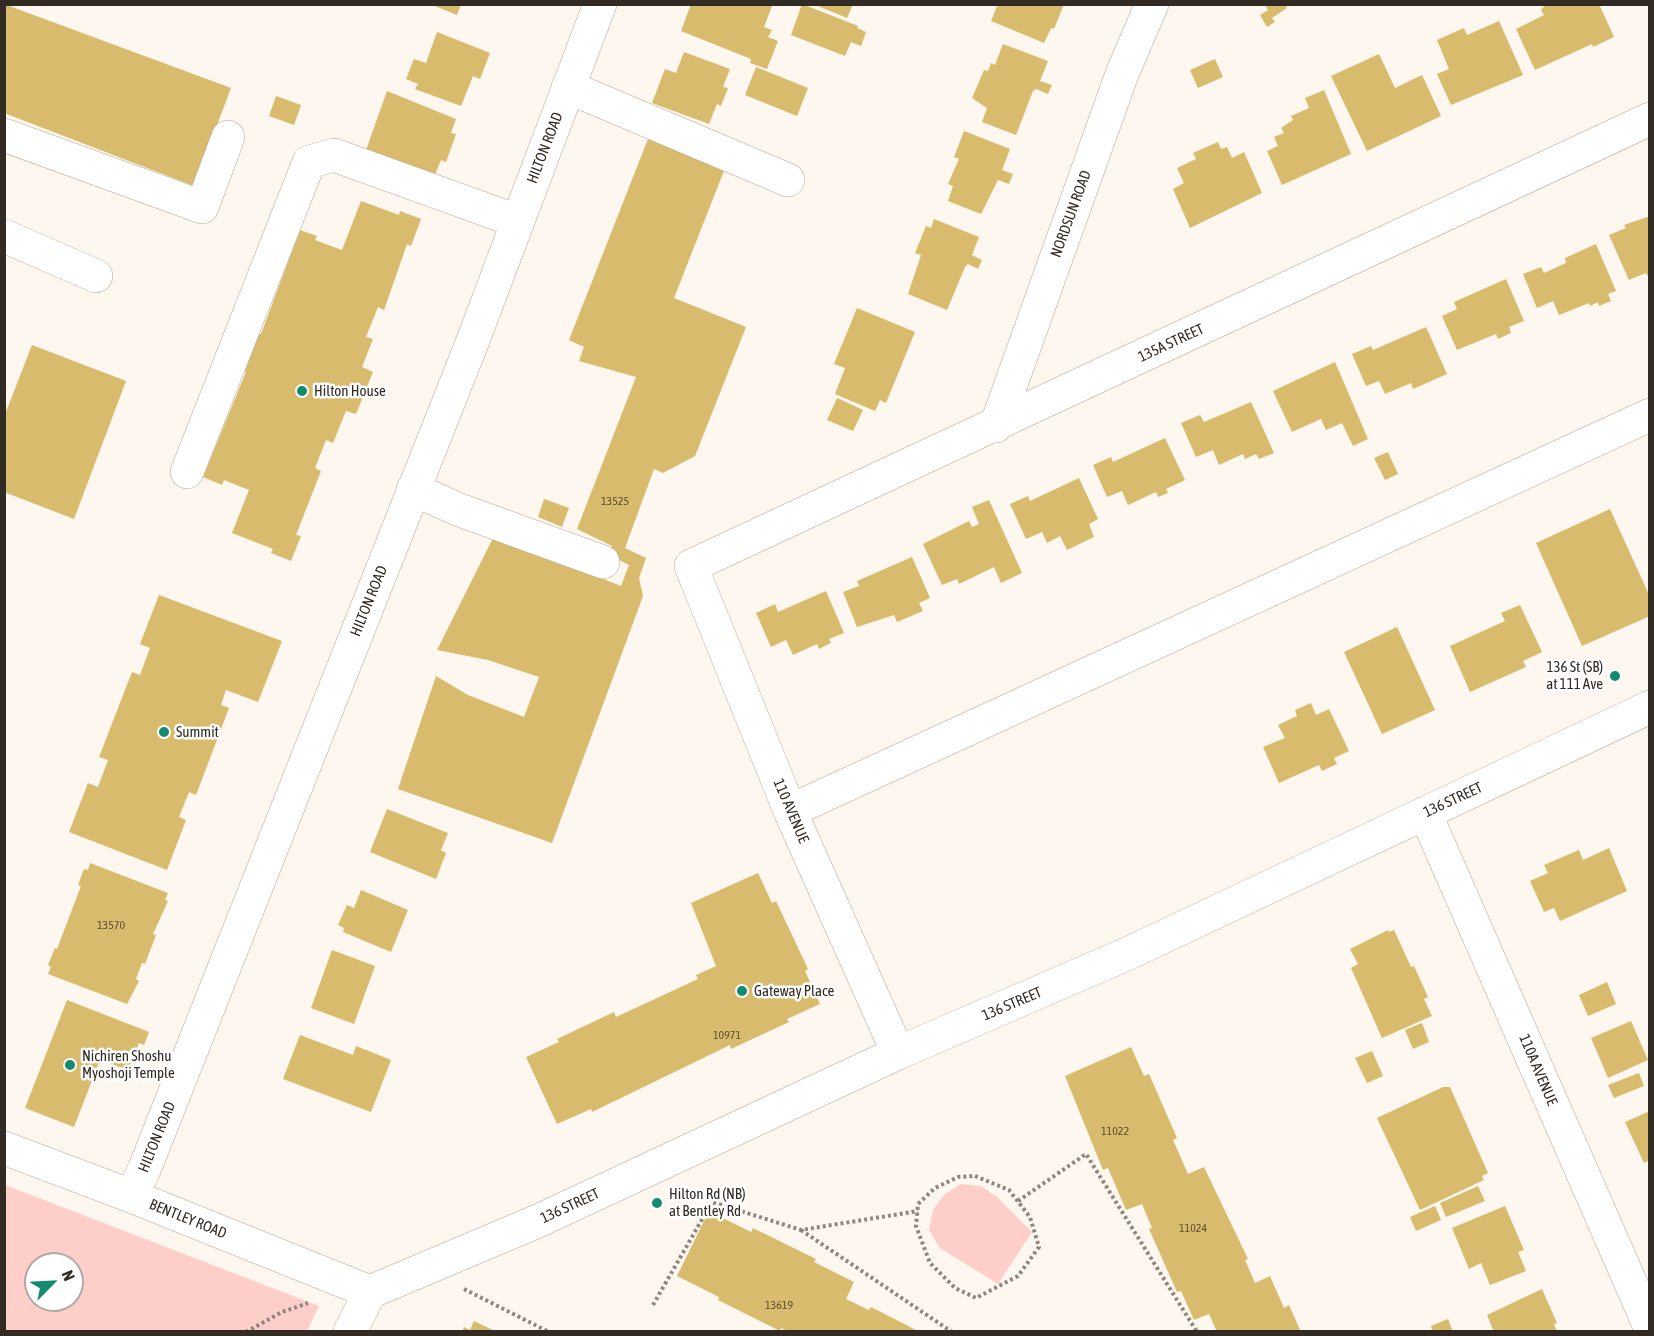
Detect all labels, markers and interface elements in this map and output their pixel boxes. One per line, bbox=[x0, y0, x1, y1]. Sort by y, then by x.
street label: HILTON ROAD bbox=[523, 110, 567, 186]
street label: NORDSUN ROAD bbox=[1047, 168, 1095, 260]
street label: 135A STREET bbox=[1135, 320, 1207, 366]
place label: Hilton House bbox=[314, 382, 386, 400]
marker: Hilton House bbox=[295, 384, 309, 398]
house number: 13525 bbox=[601, 494, 629, 508]
street label: HILTON ROAD bbox=[347, 563, 391, 639]
place label: 136 St (SB) at 111 Ave bbox=[1546, 658, 1603, 693]
marker: 136 St (SB) at 111 Ave bbox=[1608, 669, 1622, 683]
place label: Summit bbox=[176, 723, 219, 741]
marker: Summit bbox=[157, 725, 171, 739]
street label: 110 AVENUE bbox=[769, 776, 813, 846]
street label: 136 STREET bbox=[1421, 779, 1485, 821]
house number: 13570 bbox=[97, 918, 125, 932]
place label: Gateway Place bbox=[754, 982, 834, 1000]
street label: 136 STREET bbox=[980, 983, 1044, 1025]
marker: Gateway Place bbox=[735, 984, 749, 998]
house number: 10971 bbox=[713, 1028, 741, 1042]
street label: 110A AVENUE bbox=[1515, 1032, 1561, 1108]
place label: Nichiren Shoshu Myoshoji Temple bbox=[82, 1047, 175, 1082]
marker: Nichiren Shoshu Myoshoji Temple bbox=[63, 1058, 77, 1072]
street label: HILTON ROAD bbox=[135, 1099, 179, 1175]
house number: 11022 bbox=[1101, 1124, 1129, 1138]
street label: 136 STREET bbox=[538, 1185, 602, 1227]
place label: Hilton Rd (NB) at Bentley Rd bbox=[669, 1185, 746, 1220]
street label: BENTLEY ROAD bbox=[147, 1195, 229, 1243]
marker: Hilton Rd (NB) at Bentley Rd bbox=[650, 1196, 664, 1210]
house number: 11024 bbox=[1179, 1221, 1207, 1235]
north arrow bbox=[24, 1252, 84, 1312]
text: N bbox=[58, 1268, 79, 1283]
house number: 13619 bbox=[765, 1298, 793, 1312]

